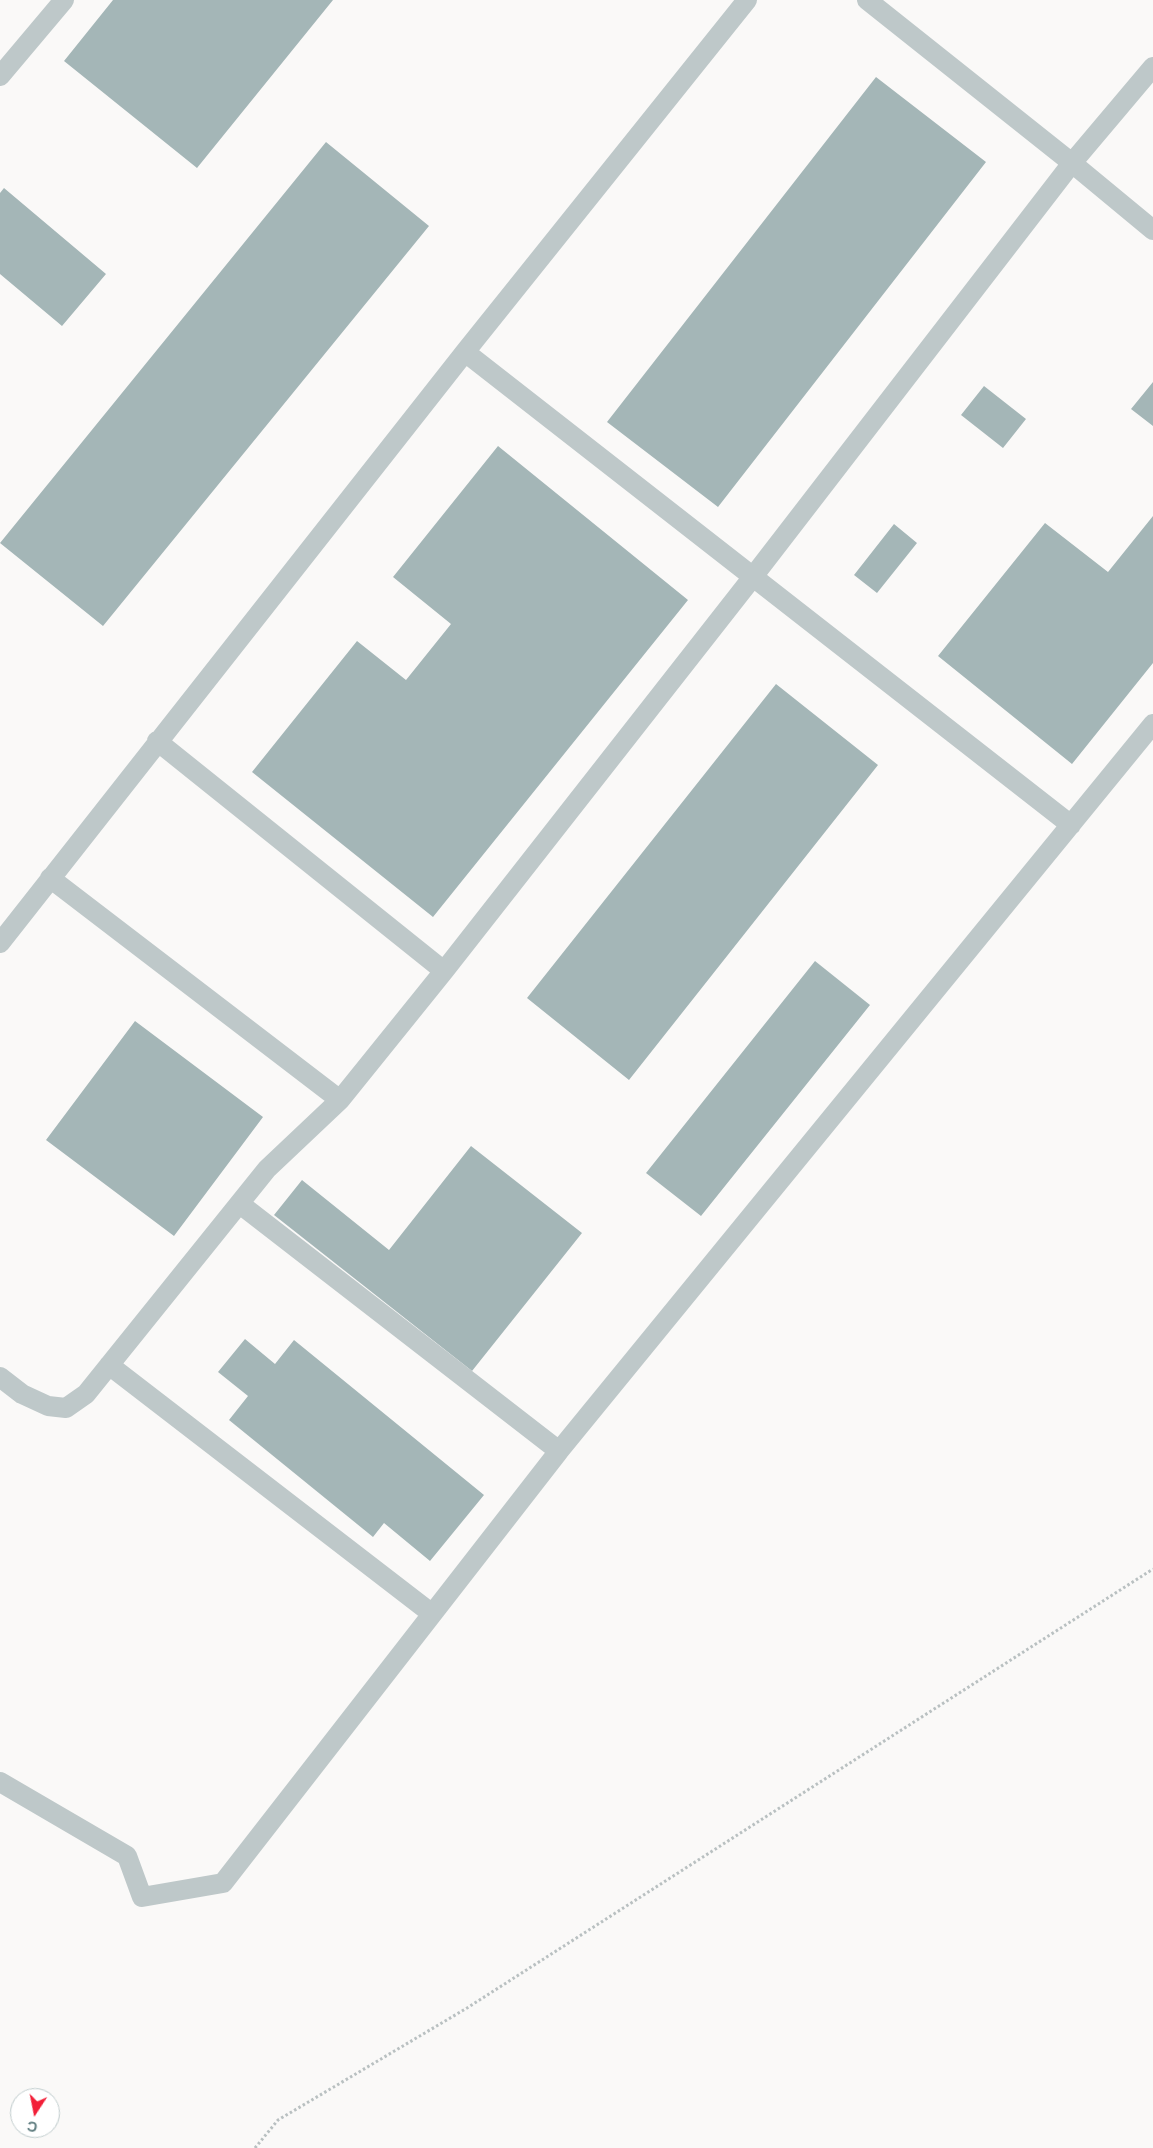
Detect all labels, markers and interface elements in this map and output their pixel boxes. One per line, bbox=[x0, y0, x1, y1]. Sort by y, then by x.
north arrow bbox=[10, 2088, 60, 2138]
text: С bbox=[26, 2118, 39, 2137]

